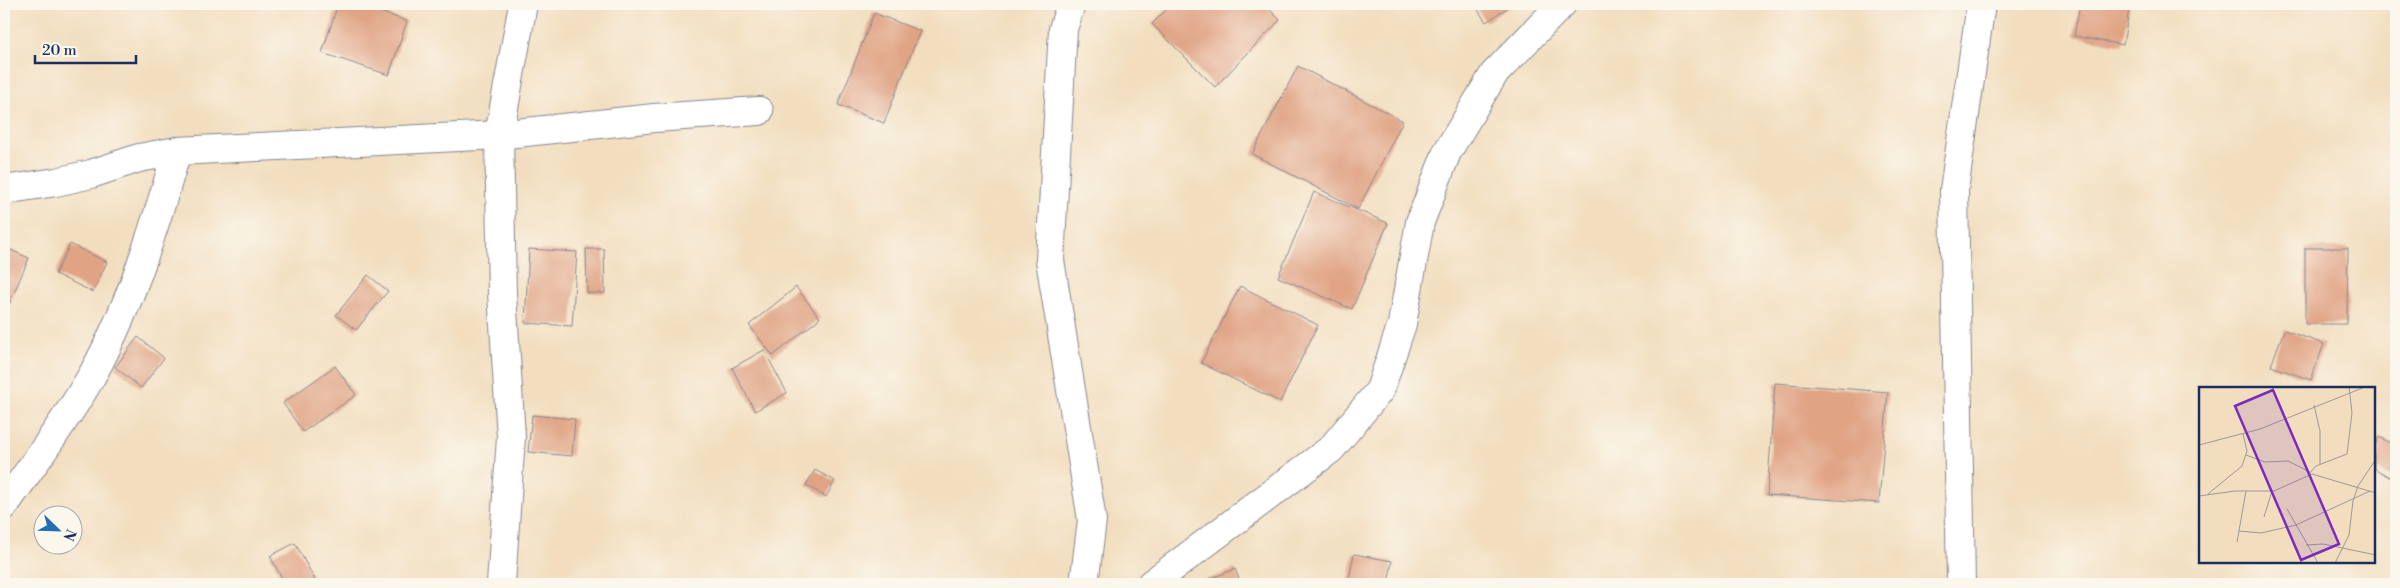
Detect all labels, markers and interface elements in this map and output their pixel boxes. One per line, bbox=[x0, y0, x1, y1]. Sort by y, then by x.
scale bar bbox=[35, 32, 136, 64]
text: 20 m bbox=[42, 41, 77, 60]
inset map bbox=[2199, 387, 2375, 563]
north arrow bbox=[32, 506, 82, 556]
text: N bbox=[59, 526, 79, 543]

